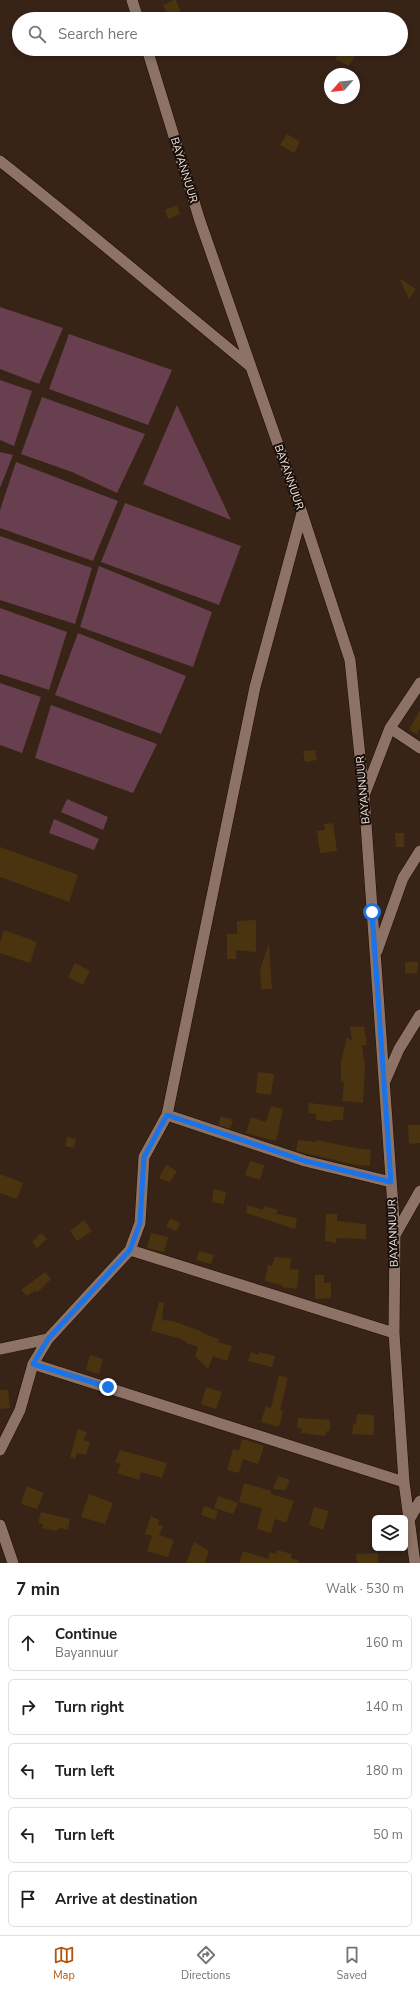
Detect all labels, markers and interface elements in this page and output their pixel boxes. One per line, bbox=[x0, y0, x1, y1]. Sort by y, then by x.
search box bbox=[12, 12, 408, 56]
icon: search bbox=[26, 23, 48, 45]
text: Search here bbox=[58, 24, 138, 44]
north arrow bbox=[324, 68, 360, 104]
street label: BAYANNUUR bbox=[167, 135, 201, 205]
street label: BAYANNUUR bbox=[271, 442, 307, 512]
street label: BAYANNUUR bbox=[353, 755, 373, 825]
route start bbox=[363, 903, 381, 921]
street label: BAYANNUUR bbox=[384, 1198, 402, 1267]
route end bbox=[99, 1378, 117, 1396]
map controls bbox=[372, 1515, 408, 1551]
button: layers bbox=[372, 1515, 408, 1551]
text: 7 min bbox=[16, 1578, 60, 1601]
text: Walk · 530 m bbox=[326, 1580, 404, 1598]
text: Continue bbox=[55, 1624, 117, 1644]
icon: ahead bbox=[17, 1632, 39, 1654]
text: 160 m bbox=[365, 1634, 403, 1652]
text: Bayannuur bbox=[55, 1644, 118, 1662]
icon: right bbox=[17, 1696, 39, 1718]
text: Turn right bbox=[55, 1697, 124, 1717]
text: 140 m bbox=[365, 1698, 403, 1716]
icon: left bbox=[17, 1760, 39, 1782]
text: Turn left bbox=[55, 1761, 114, 1781]
text: 180 m bbox=[365, 1762, 403, 1780]
icon: left bbox=[17, 1824, 39, 1846]
text: Turn left bbox=[55, 1825, 114, 1845]
text: 50 m bbox=[373, 1826, 403, 1844]
icon: arrive bbox=[17, 1888, 39, 1910]
text: Arrive at destination bbox=[55, 1889, 198, 1909]
tab: Map bbox=[53, 1944, 75, 1983]
tab: Directions bbox=[181, 1944, 231, 1983]
tab: Saved bbox=[337, 1944, 367, 1983]

